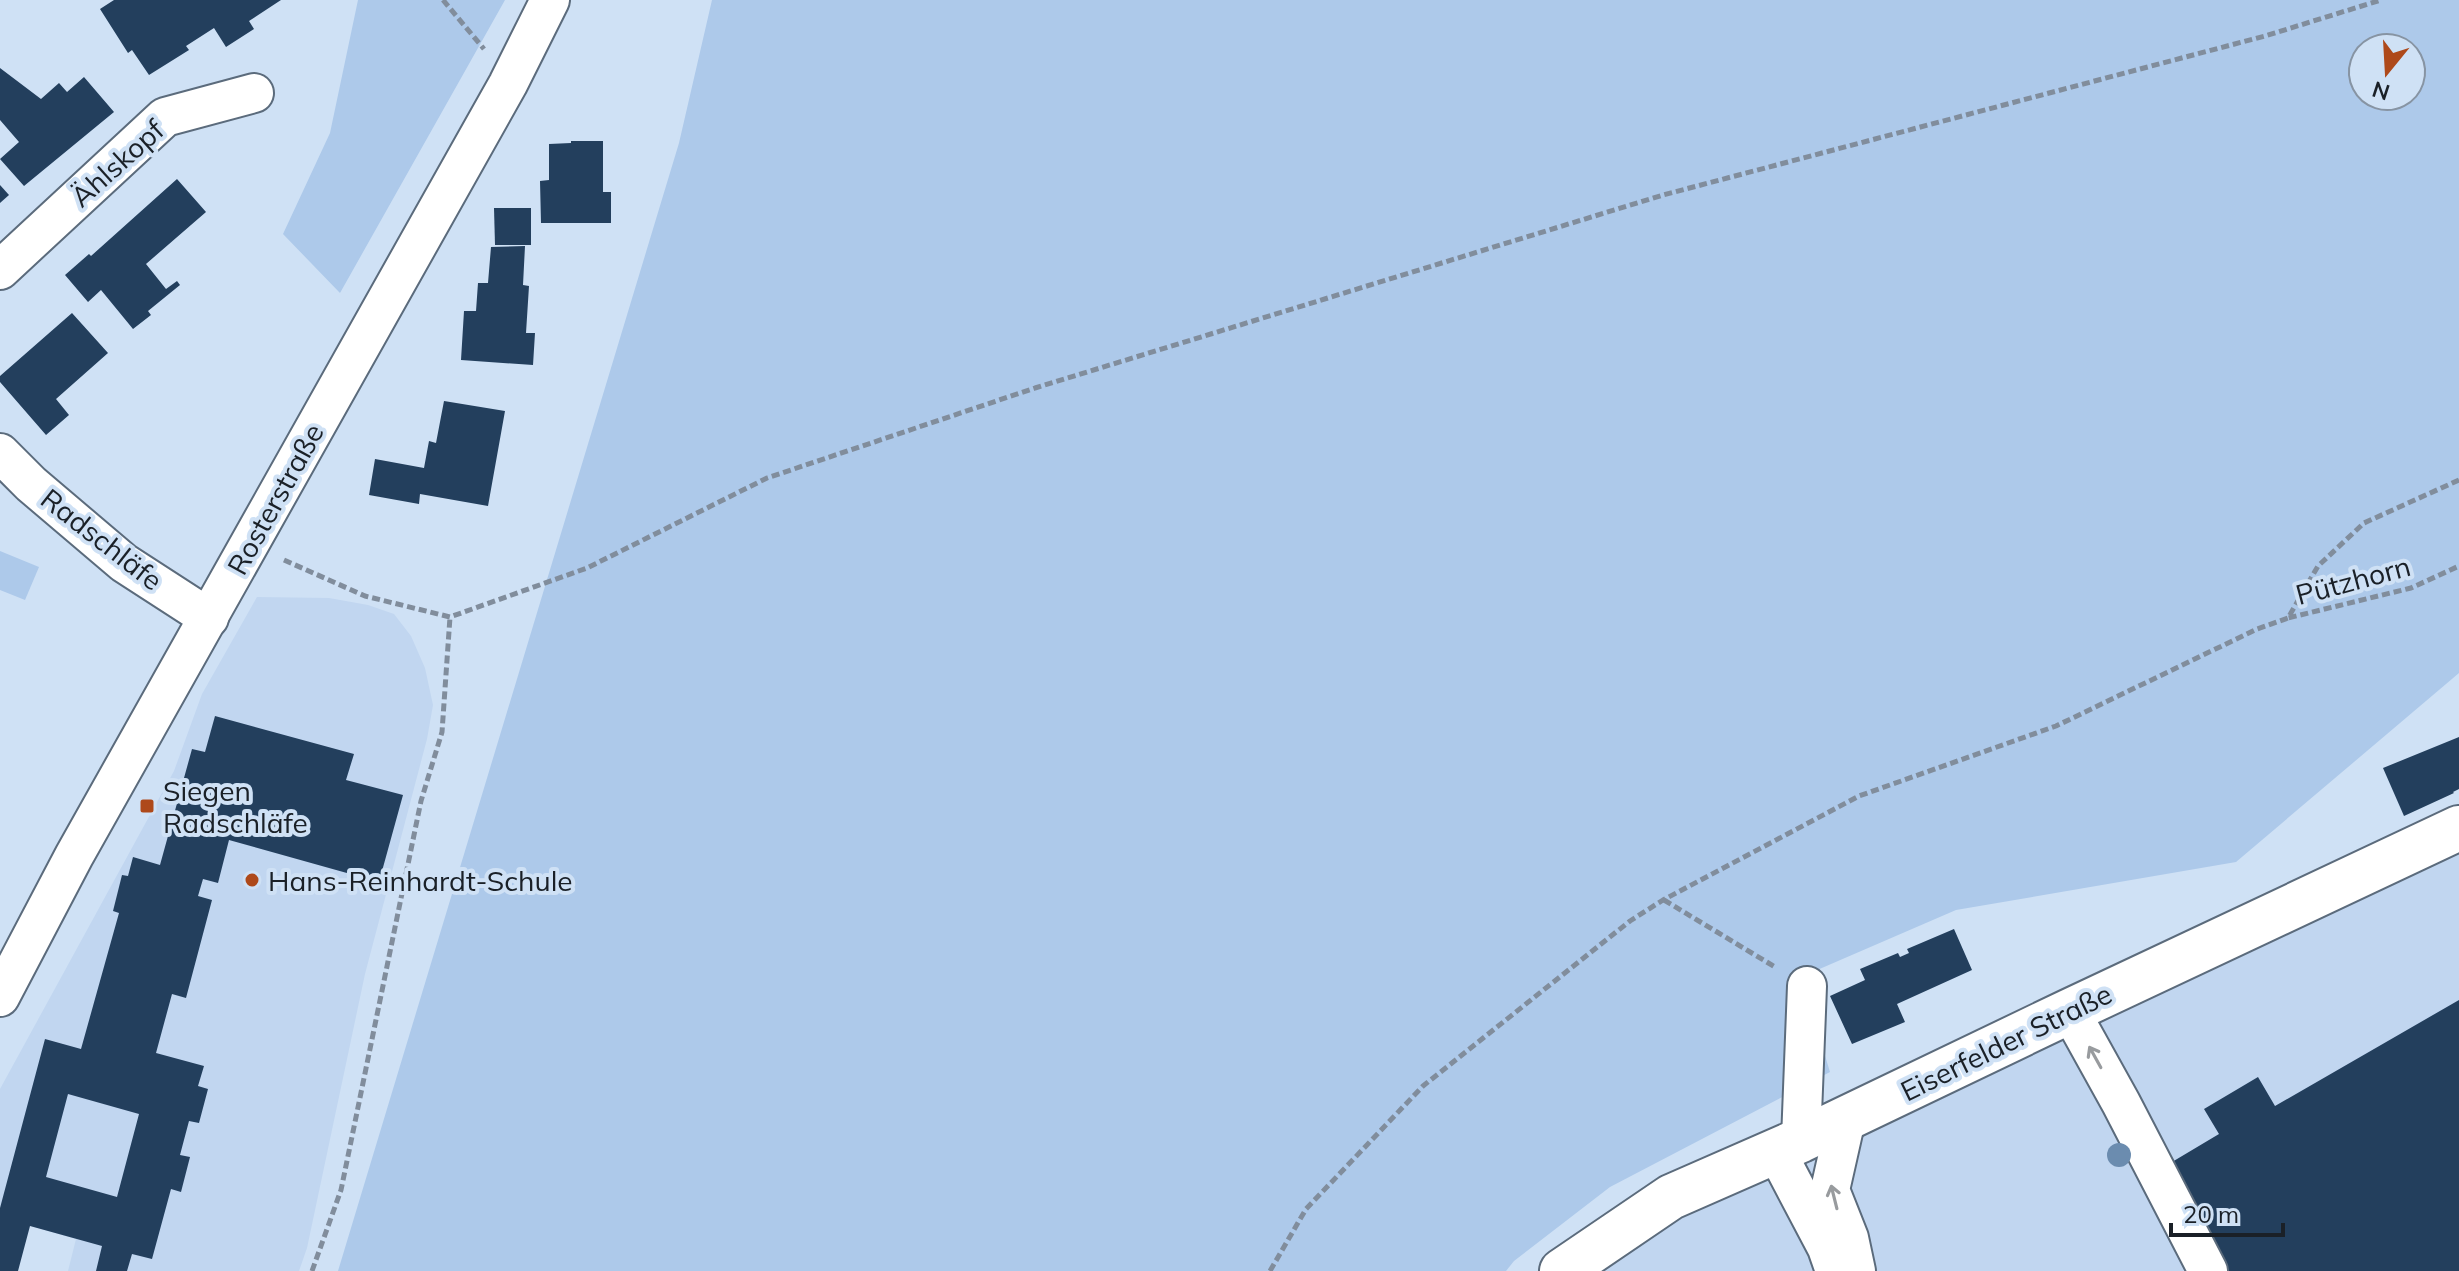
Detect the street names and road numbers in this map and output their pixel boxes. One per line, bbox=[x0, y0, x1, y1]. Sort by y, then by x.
street label: Ählskopf bbox=[63, 112, 171, 214]
street label: Rosterstraße bbox=[219, 417, 331, 581]
street label: Radschläfe bbox=[34, 481, 170, 597]
street label: Pützhorn bbox=[2292, 548, 2414, 612]
street label: Eiserfelder Straße bbox=[1895, 976, 2117, 1108]

